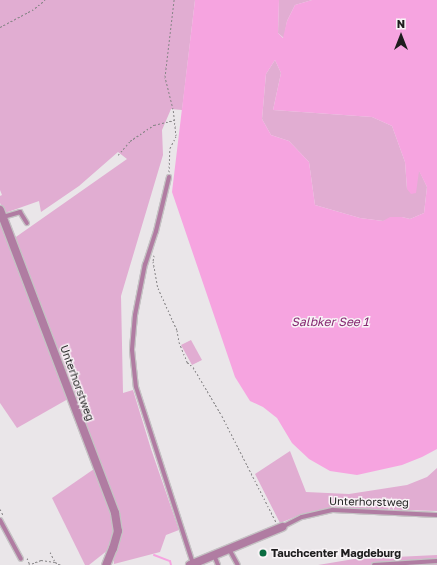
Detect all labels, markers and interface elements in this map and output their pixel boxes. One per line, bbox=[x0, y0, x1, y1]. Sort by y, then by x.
north arrow bbox=[381, 16, 421, 56]
text: N bbox=[397, 17, 405, 30]
water label: Salbker See 1 bbox=[291, 315, 369, 329]
street label: Unterhorstweg bbox=[57, 343, 97, 423]
street label: Unterhorstweg bbox=[329, 495, 409, 509]
place label: Tauchcenter Magdeburg bbox=[271, 546, 401, 560]
marker: Tauchcenter Magdeburg bbox=[258, 548, 268, 558]

